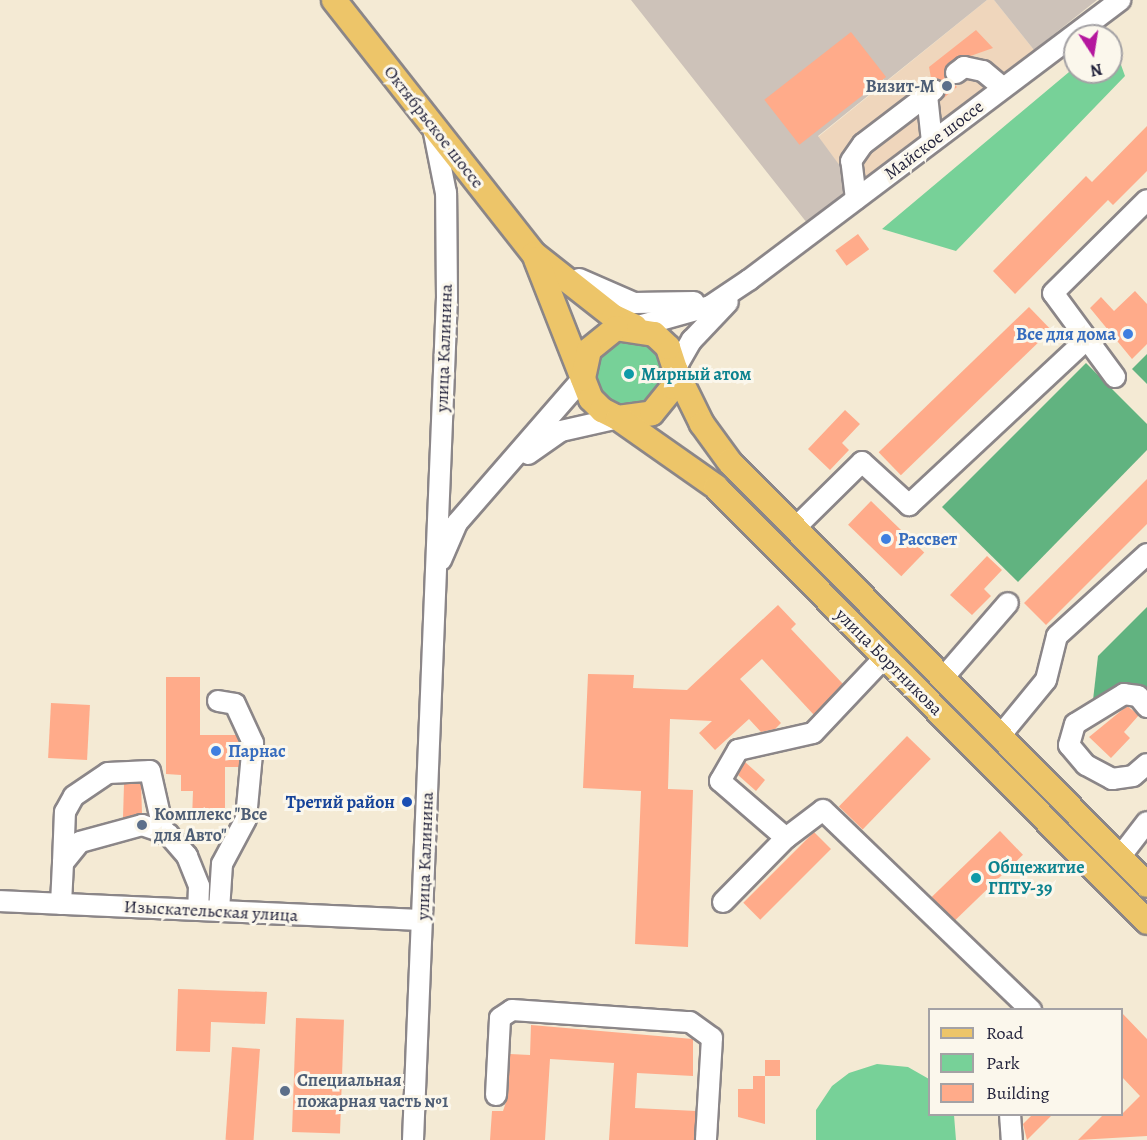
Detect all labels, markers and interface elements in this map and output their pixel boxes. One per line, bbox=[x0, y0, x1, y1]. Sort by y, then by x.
north arrow bbox=[1063, 24, 1123, 84]
text: N bbox=[1088, 58, 1104, 82]
street label: Октябрьское шоссе bbox=[379, 61, 489, 193]
place label: Визит-М bbox=[865, 75, 935, 97]
marker: Визит-М bbox=[940, 79, 954, 93]
street label: Майское шоссе bbox=[880, 96, 988, 184]
street label: улица Калинина bbox=[431, 283, 457, 413]
place label: Все для дома bbox=[1016, 323, 1116, 345]
marker: Все для дома bbox=[1121, 327, 1135, 341]
place label: Мирный атом bbox=[641, 363, 751, 385]
marker: Мирный атом bbox=[622, 367, 636, 381]
place label: Рассвет bbox=[898, 528, 957, 550]
marker: Рассвет bbox=[879, 532, 893, 546]
street label: улица Бортникова bbox=[831, 604, 947, 720]
place label: Парнас bbox=[228, 740, 286, 762]
marker: Парнас bbox=[209, 744, 223, 758]
place label: Третий район bbox=[286, 791, 395, 813]
street label: улица Калинина bbox=[412, 791, 438, 921]
marker: Третий район bbox=[400, 795, 414, 809]
place label: Комплекс "Все для Авто" bbox=[154, 804, 268, 846]
marker: Комплекс "Все для Авто" bbox=[135, 818, 149, 832]
place label: Общежитие ГПТУ-39 bbox=[988, 857, 1085, 900]
marker: Общежитие ГПТУ-39 bbox=[969, 871, 983, 885]
street label: Изыскательская улица bbox=[123, 896, 299, 926]
legend bbox=[928, 1008, 1123, 1116]
text: Road bbox=[986, 1021, 1023, 1045]
text: Park bbox=[986, 1051, 1020, 1075]
place label: Специальная пожарная часть №1 bbox=[297, 1070, 448, 1112]
text: Building bbox=[986, 1081, 1050, 1105]
marker: Специальная пожарная часть №1 bbox=[278, 1084, 292, 1098]

